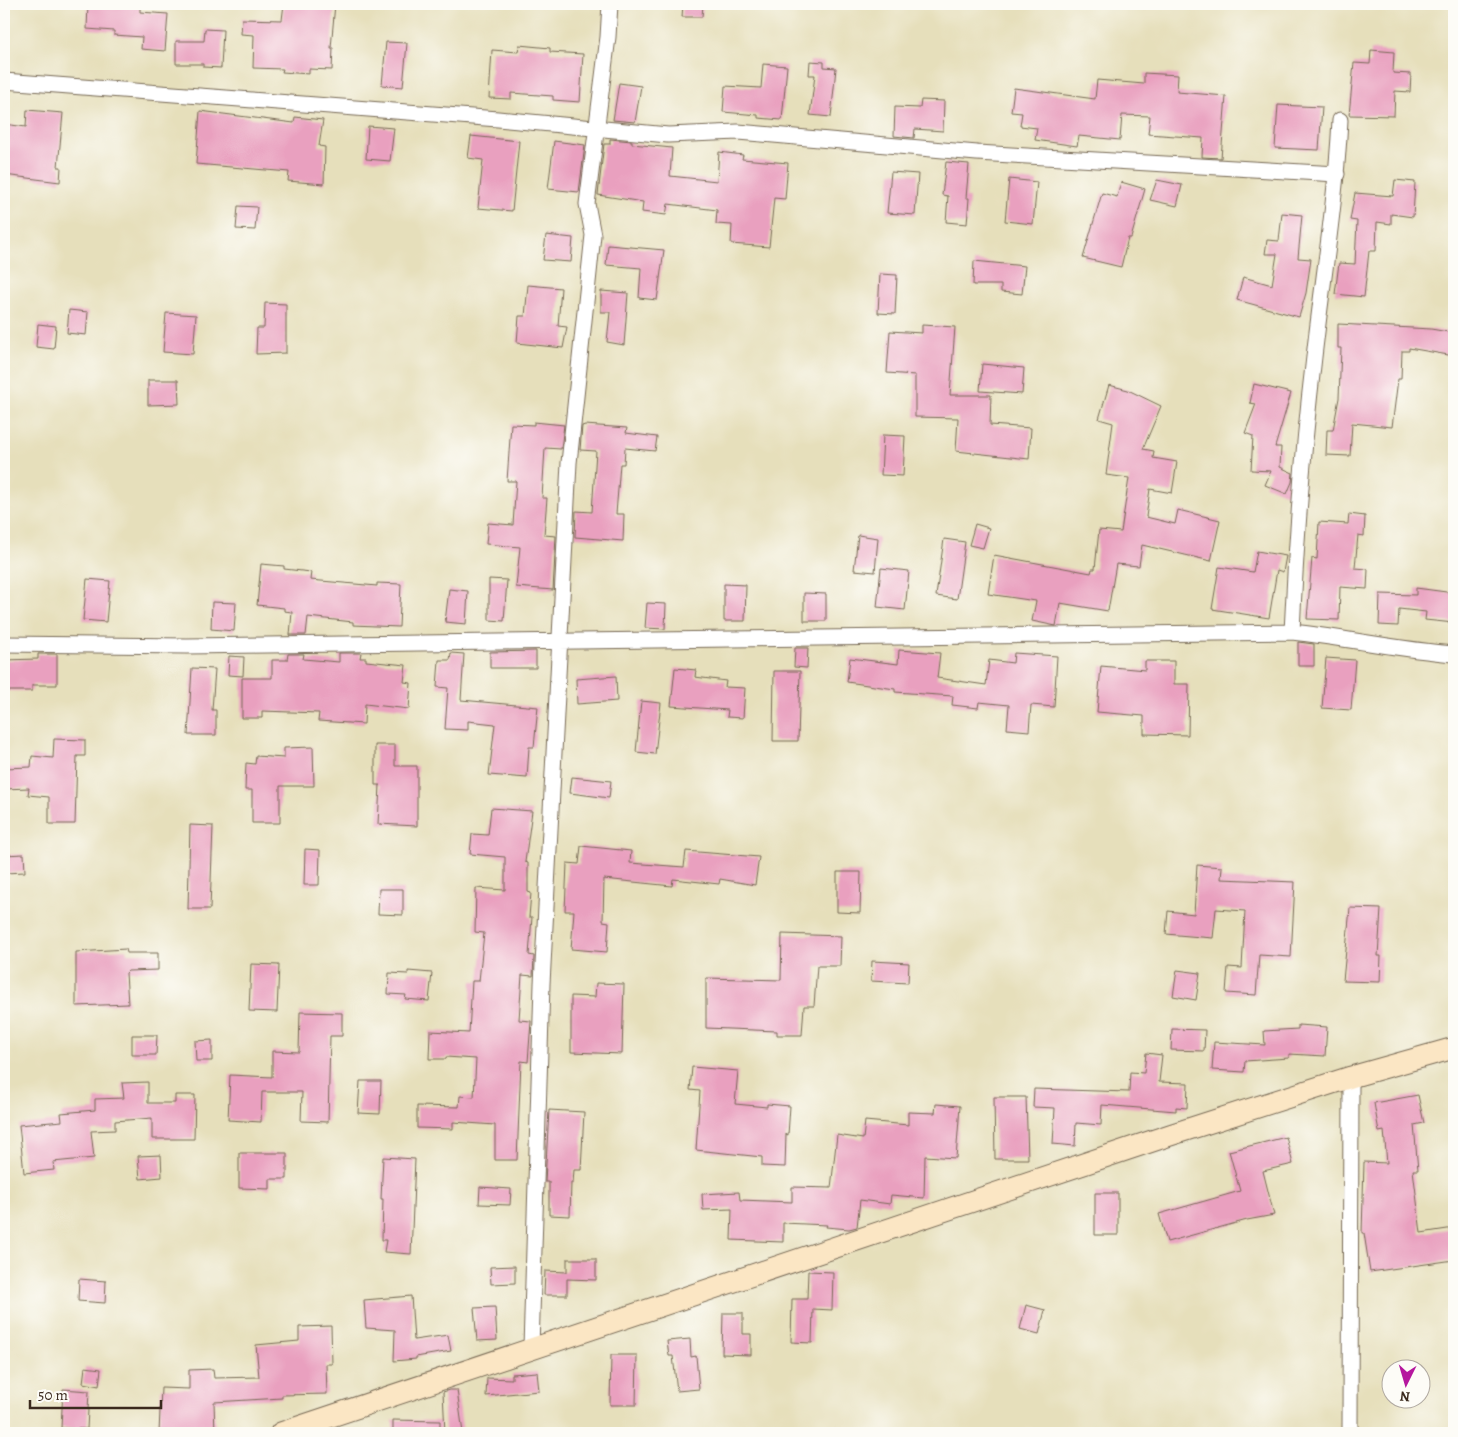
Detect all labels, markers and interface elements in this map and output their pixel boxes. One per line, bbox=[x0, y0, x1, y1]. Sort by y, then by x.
north arrow bbox=[1380, 1360, 1430, 1410]
scale bar bbox=[30, 1377, 161, 1409]
text: 50 m bbox=[38, 1385, 68, 1405]
text: N bbox=[1399, 1387, 1411, 1406]

